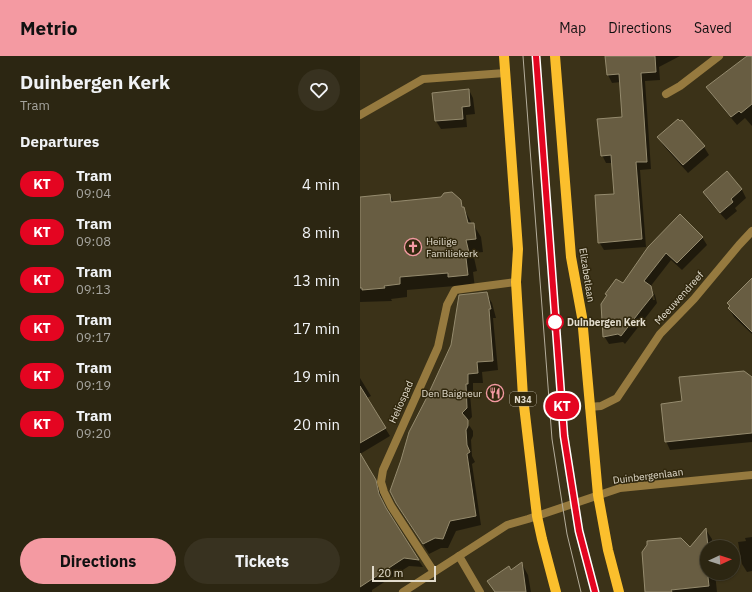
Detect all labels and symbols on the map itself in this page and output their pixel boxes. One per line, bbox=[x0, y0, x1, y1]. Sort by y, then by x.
place label: Heilige Familiekerk bbox=[426, 235, 479, 260]
church icon: Heilige Familiekerk bbox=[403, 237, 423, 257]
street label: Elizabetlaan bbox=[576, 247, 598, 303]
street label: Meeuwendreef bbox=[652, 268, 707, 327]
marker: Duinbergen Kerk bbox=[546, 313, 564, 331]
place label: Duinbergen Kerk bbox=[567, 316, 646, 329]
street label: Heliospad bbox=[386, 379, 416, 425]
restaurant icon: Den Baigneur bbox=[485, 383, 505, 403]
place label: Den Baigneur bbox=[422, 387, 482, 400]
road number: N34 bbox=[510, 392, 536, 406]
line badge: KT bbox=[544, 393, 580, 419]
street label: Duinbergenlaan bbox=[612, 465, 684, 487]
north arrow bbox=[700, 540, 740, 580]
scale bar bbox=[372, 564, 436, 583]

